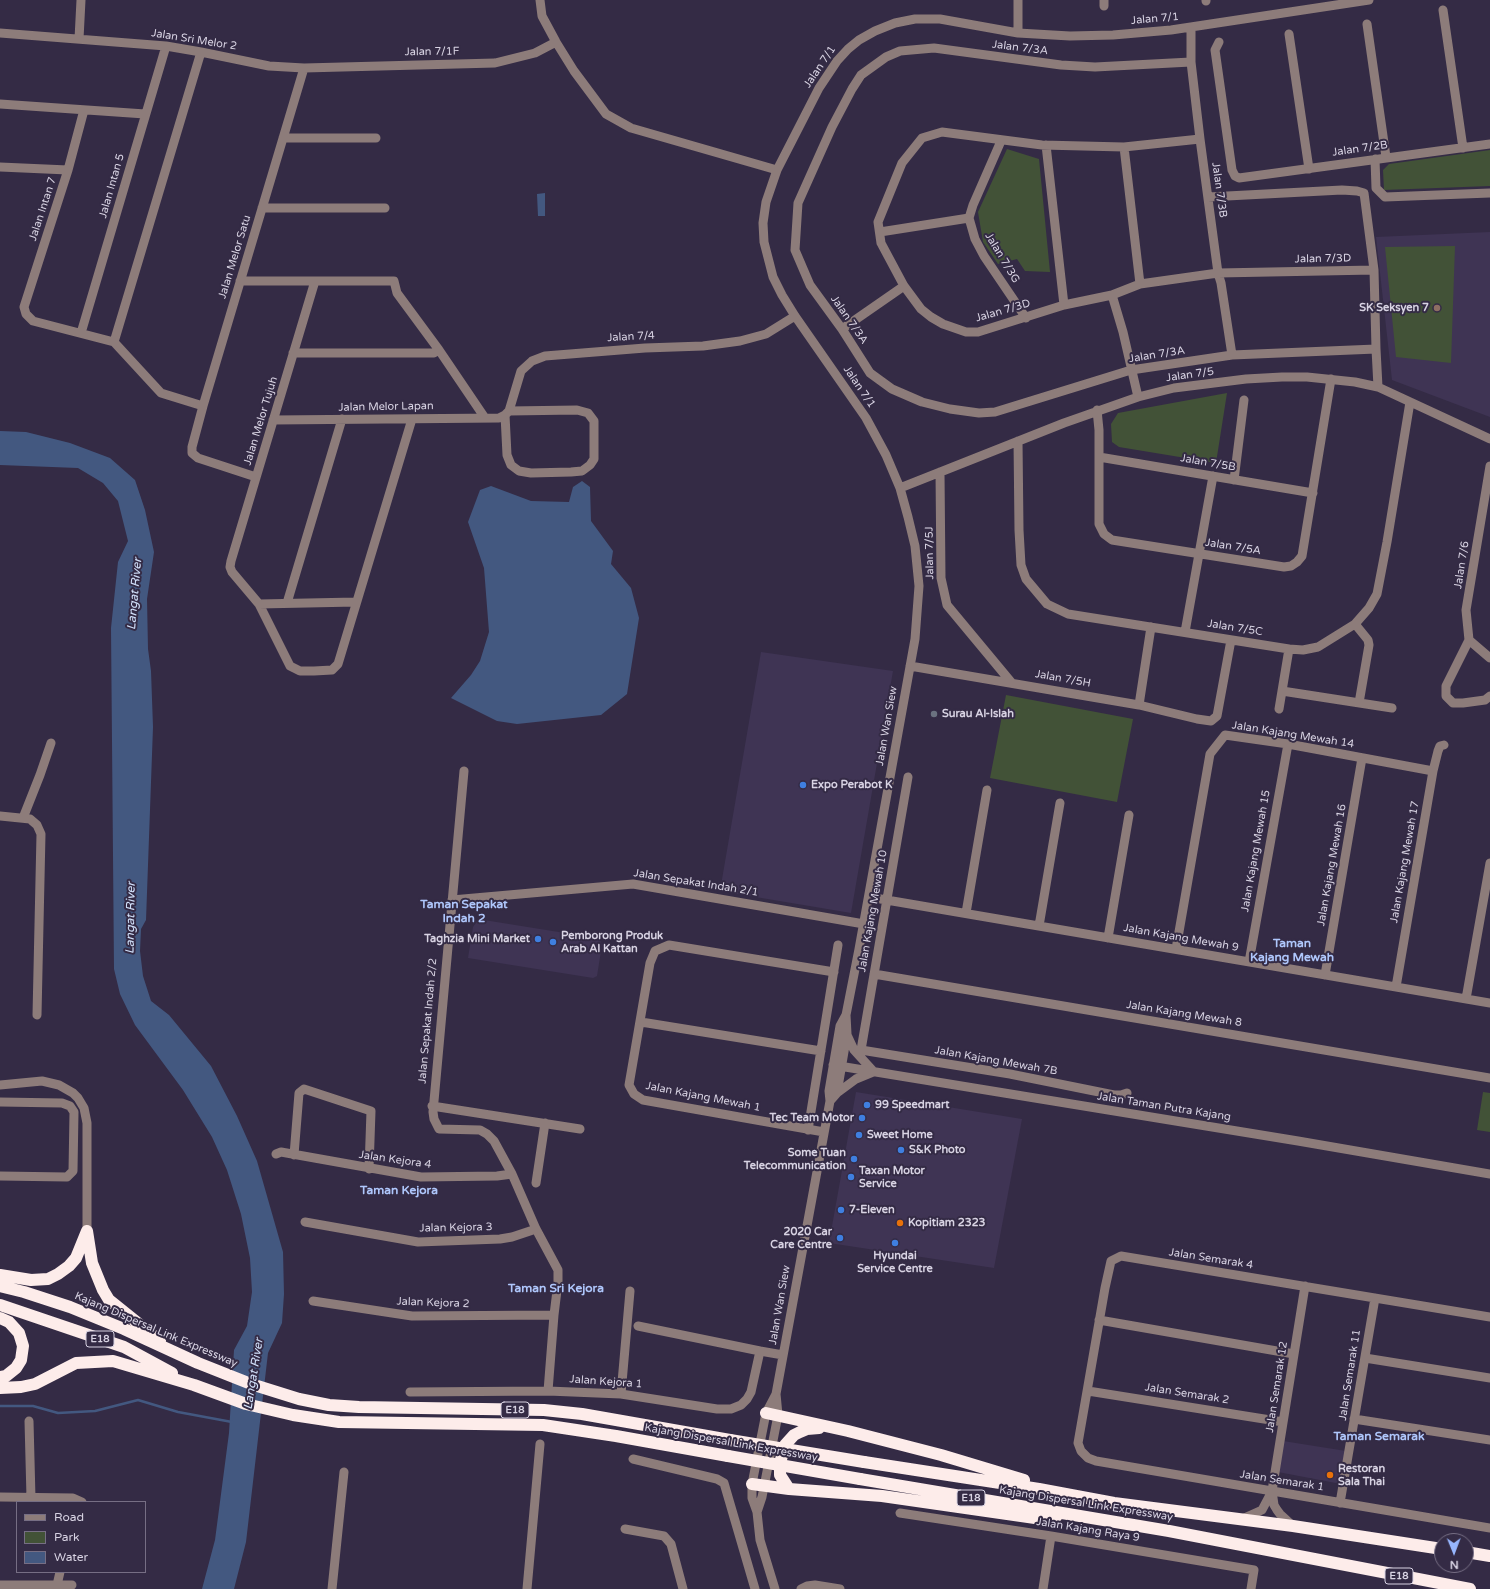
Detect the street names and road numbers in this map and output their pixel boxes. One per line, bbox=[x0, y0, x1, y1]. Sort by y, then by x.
street label: Jalan 7/1 bbox=[1130, 10, 1180, 28]
street label: Jalan Sri Melor 2 bbox=[150, 27, 238, 53]
street label: Jalan 7/3A bbox=[991, 38, 1049, 58]
street label: Jalan 7/1 bbox=[801, 43, 839, 91]
street label: Jalan 7/1F bbox=[404, 45, 460, 59]
street label: Jalan 7/2B bbox=[1331, 139, 1389, 159]
street label: Jalan Intan 5 bbox=[97, 152, 127, 220]
street label: Jalan 7/3B bbox=[1209, 161, 1229, 219]
street label: Jalan Intan 7 bbox=[26, 175, 60, 243]
street label: Jalan Melor Satu bbox=[216, 214, 254, 300]
street label: Jalan 7/3G bbox=[982, 230, 1022, 286]
street label: Jalan 7/3D bbox=[1295, 252, 1351, 266]
street label: Jalan 7/3A bbox=[827, 293, 871, 347]
street label: Jalan 7/3D bbox=[974, 297, 1032, 325]
street label: Jalan 7/4 bbox=[607, 329, 655, 345]
street label: Jalan 7/3A bbox=[1128, 344, 1186, 366]
street label: Jalan 7/1 bbox=[840, 363, 878, 411]
street label: Jalan 7/5 bbox=[1165, 365, 1215, 385]
street label: Jalan Melor Tujuh bbox=[241, 375, 281, 467]
street label: Jalan Melor Lapan bbox=[338, 400, 434, 414]
street label: Jalan 7/5B bbox=[1179, 452, 1237, 474]
street label: Jalan 7/5J bbox=[923, 526, 937, 580]
street label: Jalan 7/5A bbox=[1204, 536, 1262, 558]
street label: Jalan 7/6 bbox=[1452, 540, 1472, 590]
street label: Jalan 7/5C bbox=[1206, 617, 1264, 639]
street label: Jalan 7/5H bbox=[1034, 668, 1092, 690]
street label: Jalan Wan Siew bbox=[874, 685, 900, 767]
street label: Jalan Kajang Mewah 14 bbox=[1231, 719, 1355, 751]
street label: Jalan Kajang Mewah 15 bbox=[1239, 789, 1273, 913]
street label: Jalan Kajang Mewah 17 bbox=[1388, 800, 1422, 924]
street label: Jalan Kajang Mewah 16 bbox=[1315, 803, 1349, 927]
street label: Jalan Kajang Mewah 10 bbox=[856, 849, 890, 973]
street label: Jalan Sepakat Indah 2/1 bbox=[633, 867, 759, 899]
street label: Jalan Kajang Mewah 9 bbox=[1122, 921, 1240, 955]
street label: Jalan Sepakat Indah 2/2 bbox=[416, 958, 440, 1084]
street label: Jalan Kajang Mewah 8 bbox=[1125, 998, 1243, 1030]
street label: Jalan Kajang Mewah 7B bbox=[934, 1044, 1058, 1078]
street label: Jalan Kajang Mewah 1 bbox=[644, 1079, 762, 1115]
street label: Jalan Taman Putra Kajang bbox=[1096, 1090, 1232, 1124]
street label: Jalan Kejora 4 bbox=[358, 1148, 432, 1172]
street label: Jalan Kejora 3 bbox=[419, 1221, 493, 1235]
street label: Jalan Semarak 4 bbox=[1168, 1246, 1254, 1272]
street label: Jalan Wan Siew bbox=[767, 1264, 793, 1346]
street label: Kajang Dispersal Link Expressway bbox=[73, 1290, 239, 1370]
street label: Jalan Kejora 2 bbox=[396, 1295, 470, 1311]
street label: Jalan Semarak 11 bbox=[1336, 1328, 1364, 1422]
road number: E18 bbox=[86, 1331, 114, 1347]
street label: Jalan Semarak 12 bbox=[1263, 1340, 1291, 1434]
street label: Jalan Kejora 1 bbox=[569, 1373, 643, 1391]
street label: Jalan Semarak 2 bbox=[1144, 1381, 1230, 1407]
road number: E18 bbox=[501, 1402, 529, 1418]
street label: Kajang Dispersal Link Expressway bbox=[643, 1421, 819, 1465]
street label: Jalan Semarak 1 bbox=[1239, 1468, 1325, 1494]
street label: Kajang Dispersal Link Expressway bbox=[998, 1484, 1174, 1524]
road number: E18 bbox=[957, 1490, 985, 1506]
street label: Jalan Kajang Raya 9 bbox=[1035, 1515, 1141, 1545]
road number: E18 bbox=[1385, 1568, 1413, 1584]

